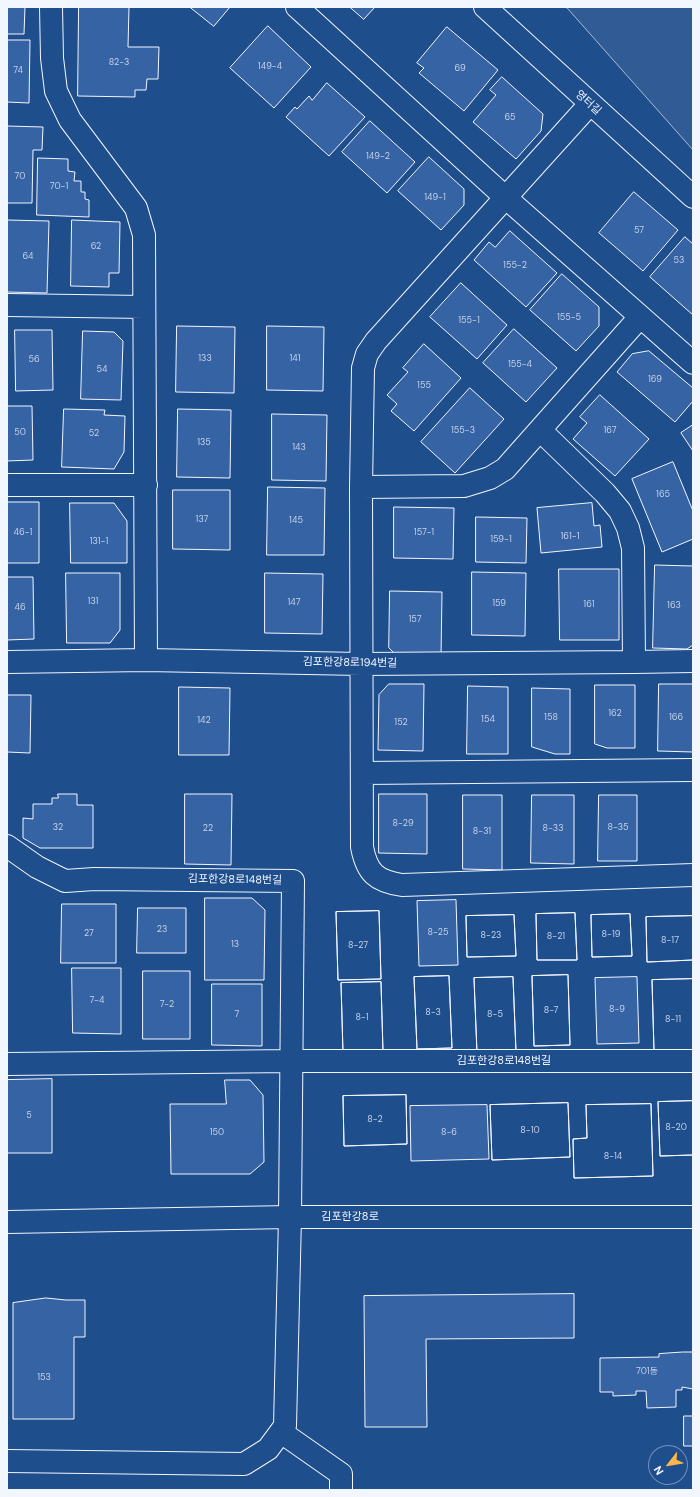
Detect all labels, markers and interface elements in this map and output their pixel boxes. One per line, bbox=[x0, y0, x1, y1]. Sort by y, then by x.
house number: 82-3 bbox=[109, 58, 129, 68]
house number: 149-4 bbox=[258, 62, 282, 72]
house number: 69 bbox=[454, 64, 466, 74]
house number: 74 bbox=[13, 66, 23, 76]
street label: 영터길 bbox=[572, 88, 604, 118]
house number: 65 bbox=[505, 113, 515, 123]
house number: 149-2 bbox=[366, 152, 390, 162]
house number: 70 bbox=[15, 172, 25, 182]
house number: 70-1 bbox=[50, 182, 68, 192]
house number: 149-1 bbox=[424, 193, 446, 203]
house number: 57 bbox=[634, 226, 644, 236]
house number: 62 bbox=[91, 242, 101, 252]
house number: 64 bbox=[22, 252, 34, 262]
house number: 53 bbox=[674, 256, 684, 266]
house number: 155-2 bbox=[503, 261, 527, 271]
house number: 155-5 bbox=[557, 313, 581, 323]
house number: 155-1 bbox=[458, 316, 480, 326]
house number: 133 bbox=[198, 354, 212, 364]
house number: 141 bbox=[289, 354, 301, 364]
house number: 56 bbox=[28, 355, 40, 365]
house number: 155-4 bbox=[508, 360, 532, 370]
house number: 54 bbox=[97, 365, 107, 375]
house number: 169 bbox=[648, 375, 662, 385]
house number: 155 bbox=[417, 381, 431, 391]
house number: 155-3 bbox=[451, 426, 475, 436]
house number: 167 bbox=[603, 426, 617, 436]
house number: 50 bbox=[14, 428, 26, 438]
house number: 52 bbox=[89, 429, 99, 439]
house number: 135 bbox=[197, 438, 211, 448]
house number: 143 bbox=[292, 443, 306, 453]
house number: 165 bbox=[656, 490, 670, 500]
house number: 137 bbox=[196, 515, 208, 525]
house number: 145 bbox=[289, 516, 303, 526]
house number: 46-1 bbox=[14, 528, 32, 538]
house number: 157-1 bbox=[414, 528, 434, 538]
house number: 161-1 bbox=[561, 532, 579, 542]
house number: 159-1 bbox=[490, 535, 512, 545]
house number: 131-1 bbox=[90, 537, 108, 547]
house number: 131 bbox=[88, 597, 98, 607]
house number: 147 bbox=[287, 598, 301, 608]
house number: 159 bbox=[492, 599, 506, 609]
house number: 161 bbox=[583, 600, 595, 610]
house number: 163 bbox=[667, 601, 681, 611]
house number: 46 bbox=[14, 603, 26, 613]
house number: 157 bbox=[409, 615, 421, 625]
street label: 김포한강8로194번길 bbox=[303, 656, 397, 670]
house number: 162 bbox=[608, 709, 622, 719]
house number: 158 bbox=[544, 713, 558, 723]
house number: 166 bbox=[669, 713, 683, 723]
house number: 154 bbox=[481, 715, 495, 725]
house number: 142 bbox=[197, 716, 211, 726]
house number: 152 bbox=[394, 718, 408, 728]
house number: 8-29 bbox=[392, 819, 414, 829]
house number: 32 bbox=[53, 823, 63, 833]
house number: 8-35 bbox=[607, 823, 629, 833]
house number: 22 bbox=[203, 824, 213, 834]
house number: 8-33 bbox=[543, 824, 563, 834]
house number: 8-31 bbox=[473, 827, 491, 837]
street label: 김포한강8로148번길 bbox=[188, 873, 282, 887]
house number: 23 bbox=[157, 925, 167, 935]
house number: 8-25 bbox=[427, 928, 449, 938]
house number: 27 bbox=[84, 929, 94, 939]
house number: 8-19 bbox=[602, 930, 620, 940]
house number: 8-23 bbox=[481, 931, 501, 941]
house number: 8-21 bbox=[547, 932, 565, 942]
house number: 8-17 bbox=[661, 936, 679, 946]
house number: 13 bbox=[231, 940, 239, 950]
house number: 8-27 bbox=[348, 941, 368, 951]
house number: 7-4 bbox=[90, 996, 104, 1006]
house number: 7-2 bbox=[160, 1000, 174, 1010]
house number: 8-9 bbox=[609, 1005, 625, 1015]
house number: 8-7 bbox=[544, 1006, 558, 1016]
house number: 8-3 bbox=[425, 1008, 441, 1018]
house number: 7 bbox=[235, 1010, 239, 1020]
house number: 8-5 bbox=[487, 1010, 503, 1020]
house number: 8-1 bbox=[355, 1013, 369, 1023]
house number: 8-11 bbox=[665, 1015, 681, 1025]
street label: 김포한강8로148번길 bbox=[457, 1054, 551, 1068]
house number: 5 bbox=[26, 1111, 32, 1121]
house number: 8-2 bbox=[367, 1115, 383, 1125]
house number: 8-20 bbox=[665, 1123, 687, 1133]
house number: 8-10 bbox=[520, 1126, 540, 1136]
house number: 150 bbox=[210, 1128, 224, 1138]
house number: 8-6 bbox=[441, 1128, 457, 1138]
house number: 8-14 bbox=[604, 1152, 622, 1162]
street label: 김포한강8로 bbox=[321, 1210, 379, 1224]
house number: 701동 bbox=[636, 1367, 658, 1377]
house number: 153 bbox=[37, 1373, 51, 1383]
north arrow bbox=[648, 1445, 688, 1485]
text: N bbox=[651, 1464, 667, 1478]

